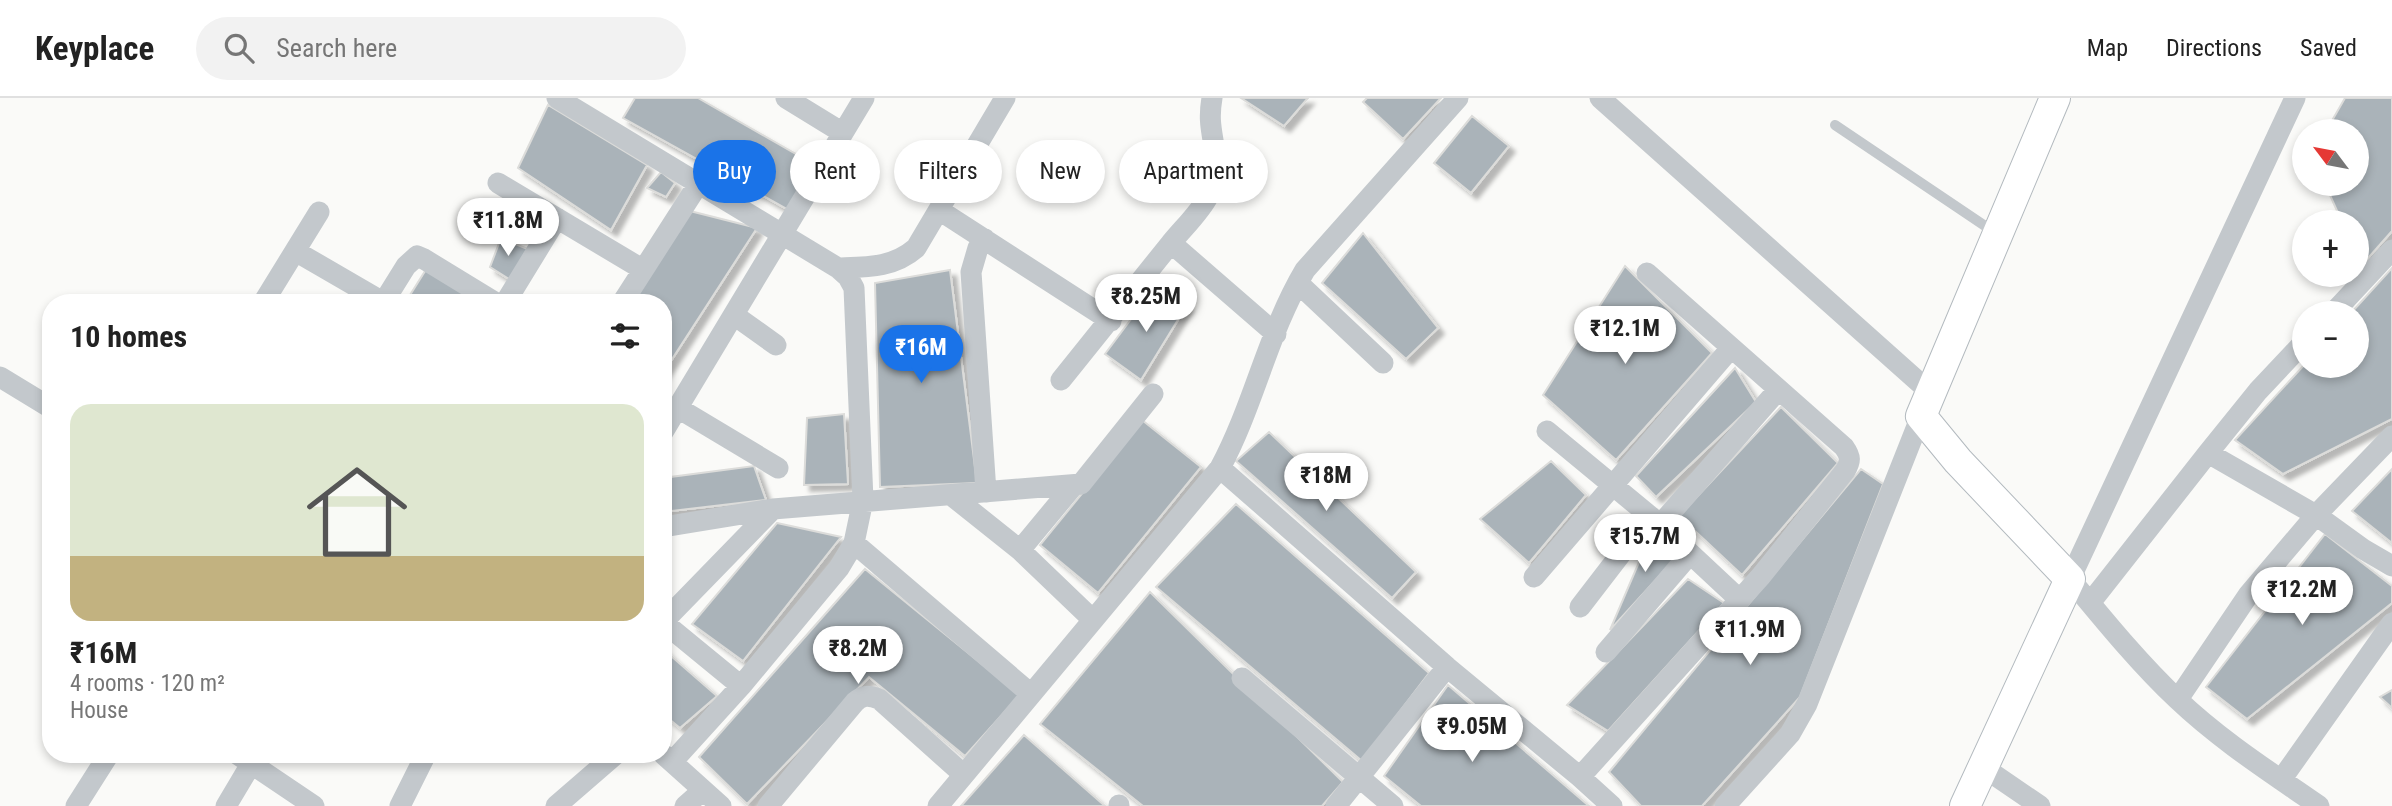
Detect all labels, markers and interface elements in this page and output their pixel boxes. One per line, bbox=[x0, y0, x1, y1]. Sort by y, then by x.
search box bbox=[196, 17, 686, 80]
text: Keyplace bbox=[35, 29, 154, 68]
icon: search bbox=[220, 29, 258, 67]
text: Search here bbox=[276, 33, 397, 63]
text: Map bbox=[2087, 34, 2128, 62]
text: Directions bbox=[2166, 34, 2262, 62]
text: Saved bbox=[2300, 34, 2357, 62]
north arrow bbox=[2292, 119, 2370, 196]
map controls bbox=[2292, 119, 2369, 378]
chip: Buy bbox=[693, 140, 776, 203]
chip: Rent bbox=[790, 140, 880, 203]
chip: Filters bbox=[894, 140, 1002, 203]
chip: New bbox=[1016, 140, 1105, 203]
chip: Apartment bbox=[1119, 140, 1268, 203]
pin: ₹11.8M bbox=[451, 198, 565, 258]
text: ₹11.8M bbox=[473, 207, 543, 234]
button: + bbox=[2292, 210, 2369, 287]
pin: ₹8.25M bbox=[1089, 274, 1203, 334]
text: ₹8.25M bbox=[1111, 283, 1181, 310]
button: − bbox=[2292, 301, 2369, 378]
pin: ₹12.1M bbox=[1568, 306, 1682, 366]
text: ₹12.1M bbox=[1590, 315, 1660, 342]
icon: filters bbox=[606, 317, 644, 355]
text: 10 homes bbox=[70, 319, 187, 354]
pin: ₹16M bbox=[880, 326, 962, 385]
text: ₹16M bbox=[895, 334, 947, 361]
icon: home bbox=[294, 449, 420, 575]
pin: ₹18M bbox=[1285, 454, 1367, 513]
text: ₹18M bbox=[1300, 462, 1352, 489]
pin: ₹15.7M bbox=[1588, 514, 1702, 574]
text: ₹15.7M bbox=[1610, 523, 1680, 550]
pin: ₹12.2M bbox=[2245, 568, 2359, 627]
text: ₹12.2M bbox=[2267, 576, 2337, 603]
pin: ₹11.9M bbox=[1693, 608, 1807, 667]
text: ₹11.9M bbox=[1715, 616, 1785, 643]
pin: ₹8.2M bbox=[809, 626, 907, 686]
text: ₹16M bbox=[70, 635, 137, 670]
text: ₹8.2M bbox=[829, 635, 887, 662]
text: 4 rooms · 120 m² bbox=[70, 670, 225, 697]
text: House bbox=[70, 697, 128, 724]
pin: ₹9.05M bbox=[1415, 704, 1529, 764]
text: ₹9.05M bbox=[1437, 713, 1507, 740]

